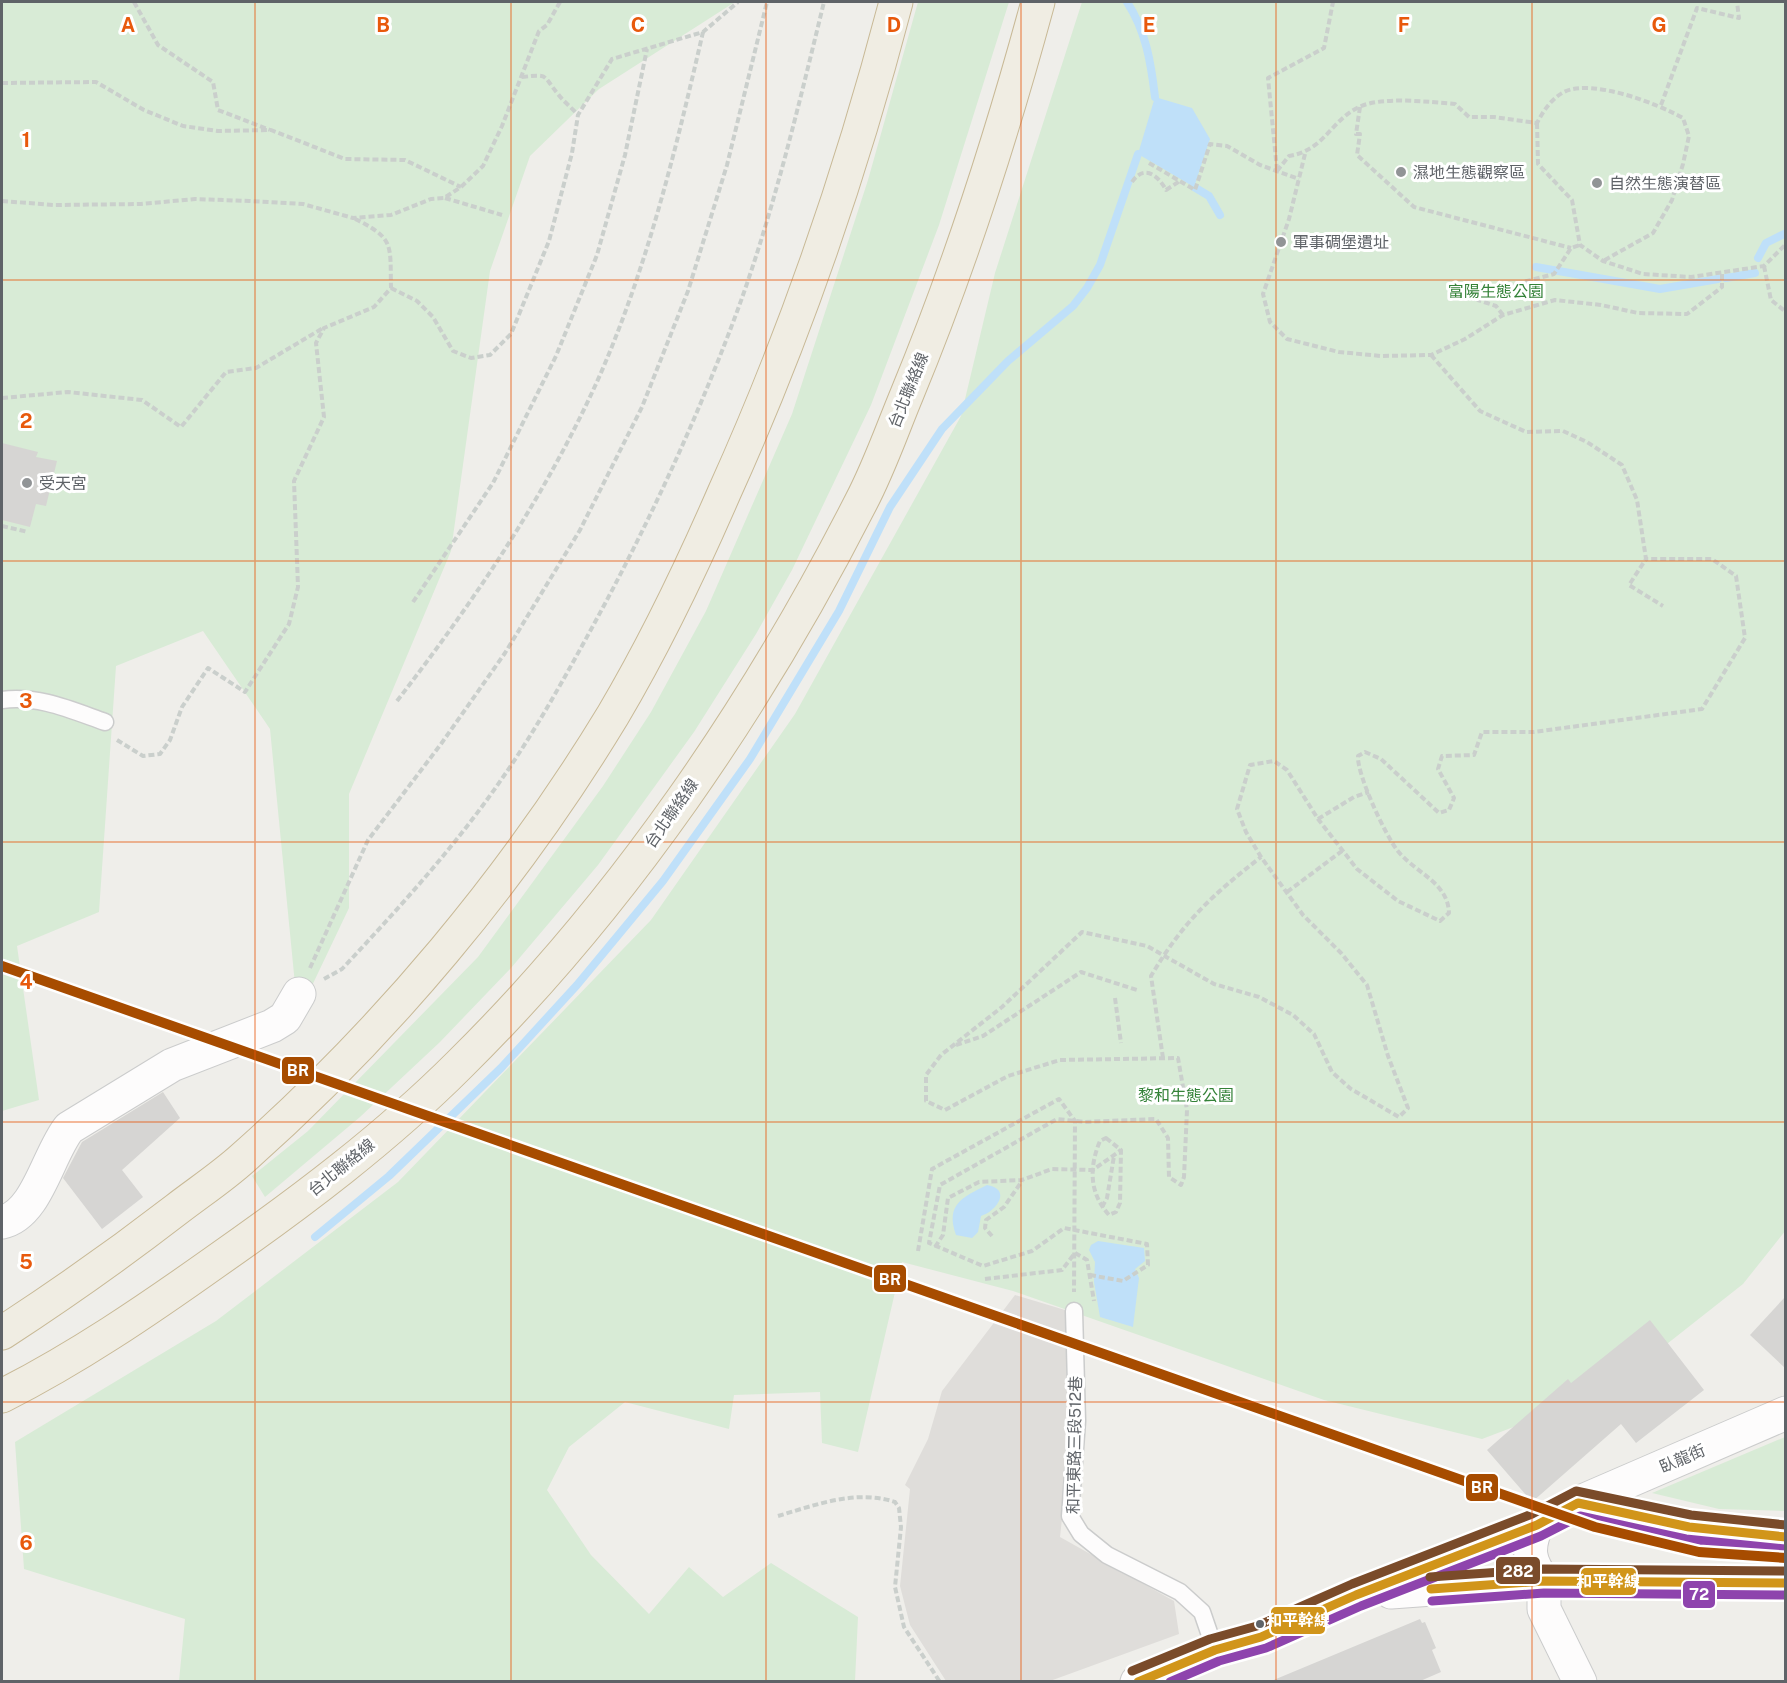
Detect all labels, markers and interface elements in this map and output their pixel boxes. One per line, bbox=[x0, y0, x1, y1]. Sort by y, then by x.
text: A bbox=[121, 13, 135, 37]
text: B bbox=[376, 13, 390, 37]
text: C bbox=[631, 13, 645, 37]
text: D bbox=[887, 13, 901, 37]
text: E bbox=[1143, 13, 1155, 37]
text: F bbox=[1398, 13, 1410, 37]
text: G bbox=[1651, 13, 1667, 37]
text: 1 bbox=[22, 128, 30, 152]
place label: 濕地生態觀察區 bbox=[1413, 163, 1525, 182]
marker: 濕地生態觀察區 bbox=[1394, 165, 1408, 179]
place label: 自然生態演替區 bbox=[1609, 174, 1721, 193]
marker: 自然生態演替區 bbox=[1590, 176, 1604, 190]
place label: 軍事碉堡遺址 bbox=[1293, 233, 1389, 252]
marker: 軍事碉堡遺址 bbox=[1274, 235, 1288, 249]
park label: 富陽生態公園 bbox=[1448, 282, 1544, 301]
street label: 台北聯絡線 bbox=[885, 350, 932, 431]
text: 2 bbox=[20, 409, 32, 433]
place label: 受天宮 bbox=[39, 474, 87, 493]
marker: 受天宮 bbox=[20, 476, 34, 490]
text: 3 bbox=[19, 689, 33, 713]
street label: 台北聯絡線 bbox=[641, 775, 702, 852]
text: 4 bbox=[19, 970, 33, 994]
line badge: BR bbox=[281, 1056, 315, 1085]
text: BR bbox=[287, 1061, 309, 1080]
park label: 黎和生態公園 bbox=[1138, 1086, 1234, 1105]
street label: 台北聯絡線 bbox=[304, 1135, 378, 1200]
text: 5 bbox=[19, 1250, 33, 1274]
line badge: BR bbox=[873, 1264, 907, 1293]
text: BR bbox=[879, 1270, 901, 1289]
street label: 和平東路三段512巷 bbox=[1064, 1376, 1085, 1514]
street label: 臥龍街 bbox=[1656, 1440, 1708, 1477]
line badge: BR bbox=[1465, 1473, 1499, 1502]
text: BR bbox=[1471, 1478, 1493, 1497]
text: 6 bbox=[19, 1531, 33, 1555]
line badge: 282 bbox=[1495, 1556, 1541, 1585]
text: 282 bbox=[1502, 1562, 1534, 1581]
line badge: 和平幹線 bbox=[1580, 1567, 1637, 1596]
text: 和平幹線 bbox=[1576, 1572, 1640, 1591]
line badge: 72 bbox=[1682, 1580, 1716, 1609]
text: 72 bbox=[1689, 1585, 1709, 1604]
line badge: 和平幹線 bbox=[1270, 1606, 1326, 1635]
text: 和平幹線 bbox=[1266, 1611, 1330, 1630]
unlabelled marker bbox=[1254, 1618, 1266, 1630]

